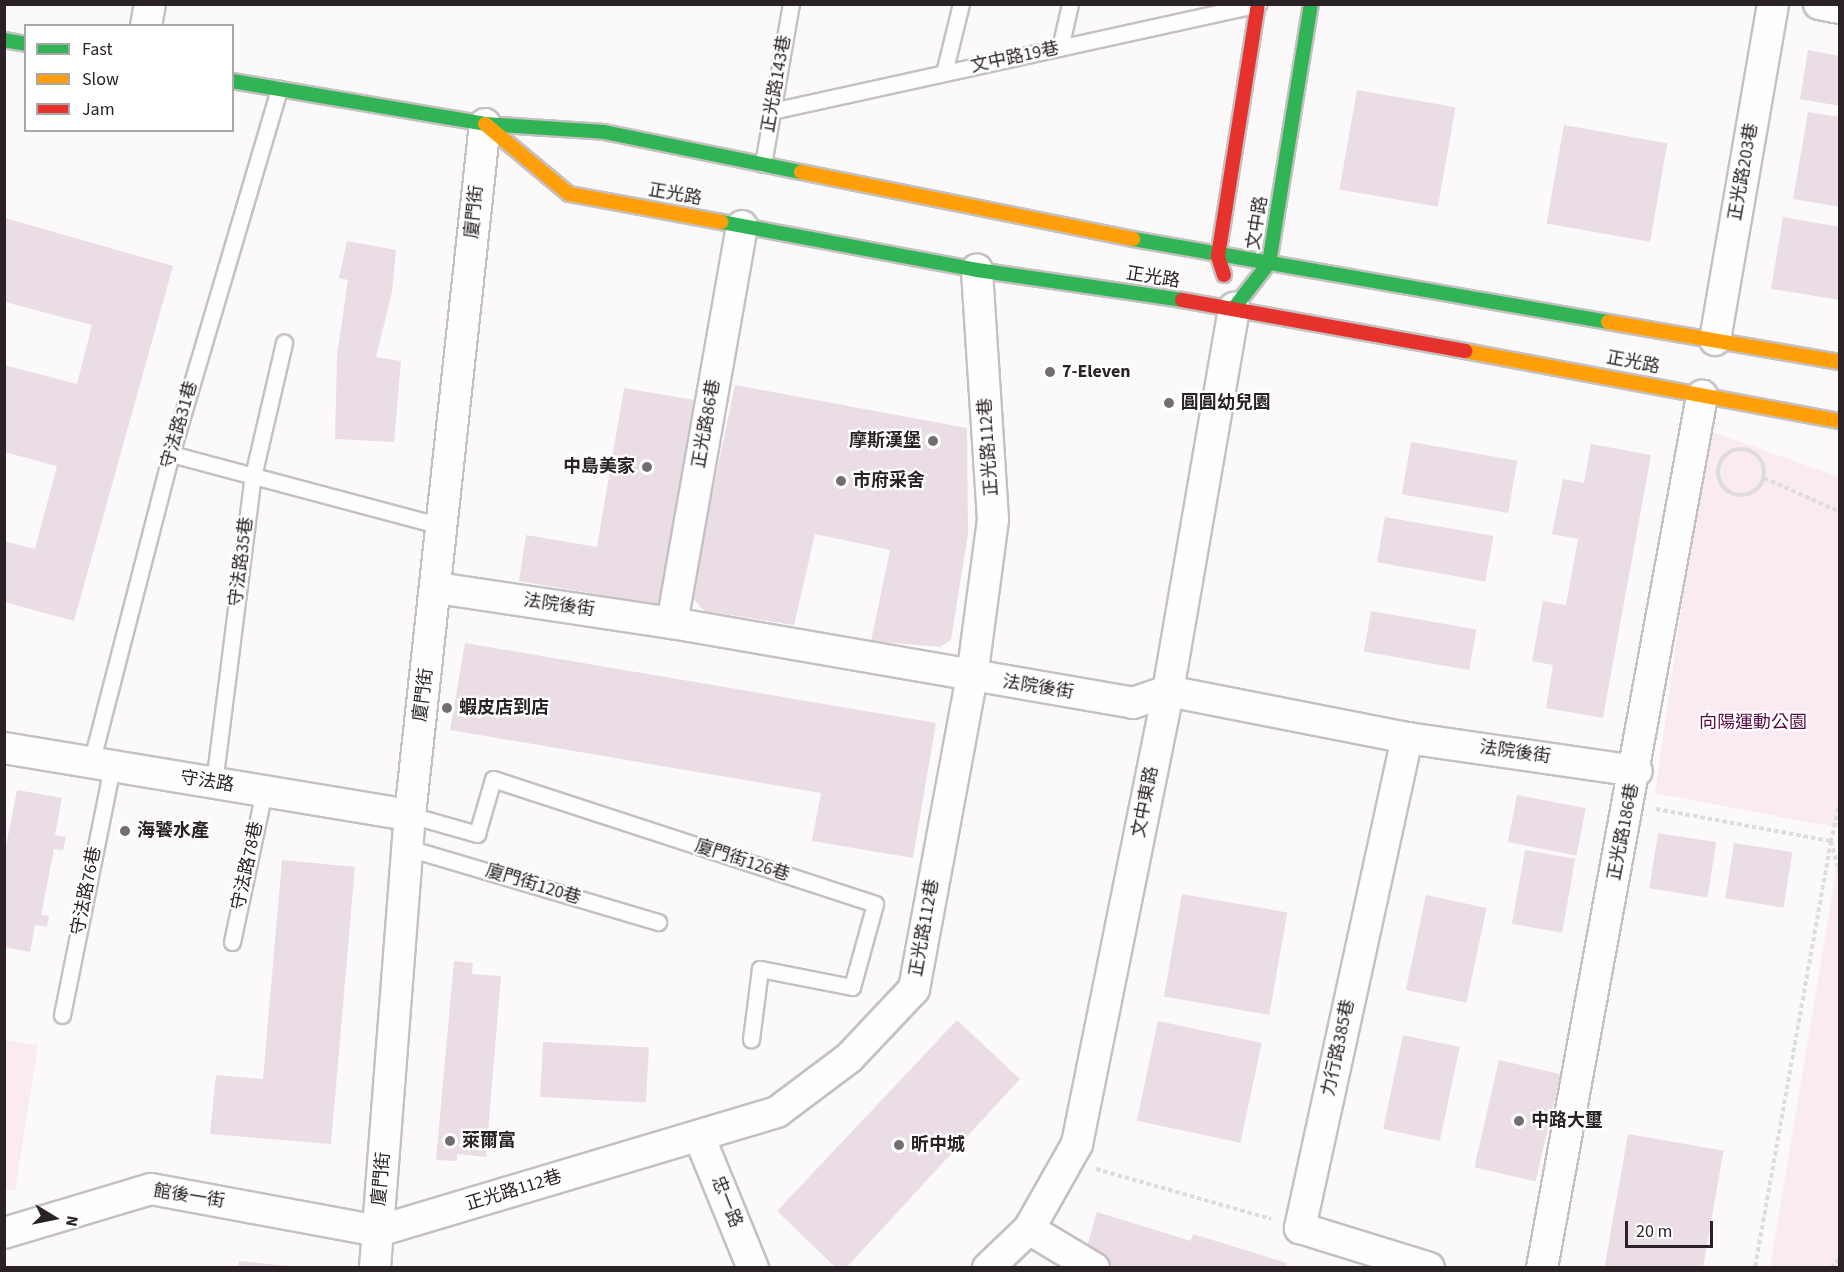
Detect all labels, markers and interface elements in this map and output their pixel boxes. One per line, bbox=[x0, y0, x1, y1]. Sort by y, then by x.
legend bbox=[24, 24, 234, 132]
street label: 正光路143巷 bbox=[758, 33, 796, 135]
text: Fast bbox=[82, 37, 113, 62]
street label: 文中路19巷 bbox=[969, 38, 1061, 78]
text: Slow bbox=[82, 67, 119, 92]
text: Jam bbox=[82, 97, 115, 122]
street label: 正光路203巷 bbox=[1725, 121, 1763, 223]
street label: 正光路 bbox=[647, 180, 703, 210]
street label: 廈門街 bbox=[461, 184, 489, 240]
street label: 文中路 bbox=[1243, 195, 1273, 251]
street label: 正光路 bbox=[1125, 263, 1181, 293]
street label: 正光路 bbox=[1604, 347, 1662, 379]
place label: 7-Eleven bbox=[1062, 361, 1131, 383]
marker: 7-Eleven bbox=[1043, 365, 1057, 379]
street label: 正光路86巷 bbox=[689, 378, 725, 470]
street label: 守法路31巷 bbox=[157, 379, 203, 471]
place label: 圓圓幼兒園 bbox=[1181, 392, 1271, 414]
marker: 圓圓幼兒園 bbox=[1162, 396, 1176, 410]
street label: 正光路112巷 bbox=[975, 397, 1003, 497]
place label: 摩斯漢堡 bbox=[849, 430, 921, 452]
marker: 摩斯漢堡 bbox=[926, 434, 940, 448]
place label: 中島美家 bbox=[563, 456, 635, 478]
marker: 中島美家 bbox=[640, 460, 654, 474]
place label: 市府采舍 bbox=[853, 470, 925, 492]
marker: 市府采舍 bbox=[834, 474, 848, 488]
street label: 守法路35巷 bbox=[226, 516, 258, 608]
street label: 法院後街 bbox=[522, 590, 596, 622]
street label: 廈門街 bbox=[410, 667, 438, 723]
street label: 法院後街 bbox=[1001, 672, 1075, 704]
place label: 蝦皮店到店 bbox=[459, 697, 549, 719]
marker: 蝦皮店到店 bbox=[440, 701, 454, 715]
park label: 向陽運動公園 bbox=[1699, 712, 1807, 734]
street label: 法院後街 bbox=[1478, 737, 1552, 769]
street label: 文中東路 bbox=[1129, 765, 1163, 839]
street label: 守法路 bbox=[179, 767, 235, 797]
street label: 正光路186巷 bbox=[1604, 781, 1644, 883]
place label: 海饕水產 bbox=[137, 820, 209, 842]
street label: 守法路78巷 bbox=[228, 820, 268, 912]
marker: 海饕水產 bbox=[118, 824, 132, 838]
street label: 廈門街126巷 bbox=[692, 835, 792, 887]
street label: 守法路76巷 bbox=[68, 845, 106, 937]
street label: 廈門街120巷 bbox=[483, 860, 583, 910]
street label: 正光路112巷 bbox=[906, 877, 944, 979]
street label: 力行路385巷 bbox=[1318, 997, 1360, 1099]
place label: 中路大璽 bbox=[1531, 1110, 1603, 1132]
marker: 中路大璽 bbox=[1512, 1114, 1526, 1128]
place label: 萊爾富 bbox=[462, 1130, 516, 1152]
marker: 萊爾富 bbox=[443, 1134, 457, 1148]
place label: 昕中城 bbox=[911, 1134, 965, 1156]
marker: 昕中城 bbox=[892, 1138, 906, 1152]
street label: 廈門街 bbox=[369, 1151, 395, 1207]
street label: 正光路112巷 bbox=[464, 1166, 564, 1216]
street label: 忠一路 bbox=[706, 1173, 746, 1231]
street label: 館後一街 bbox=[152, 1181, 226, 1213]
north arrow bbox=[24, 1188, 84, 1248]
scale bar bbox=[1628, 1209, 1716, 1247]
text: N bbox=[60, 1214, 83, 1228]
text: 20 m bbox=[1636, 1219, 1672, 1244]

